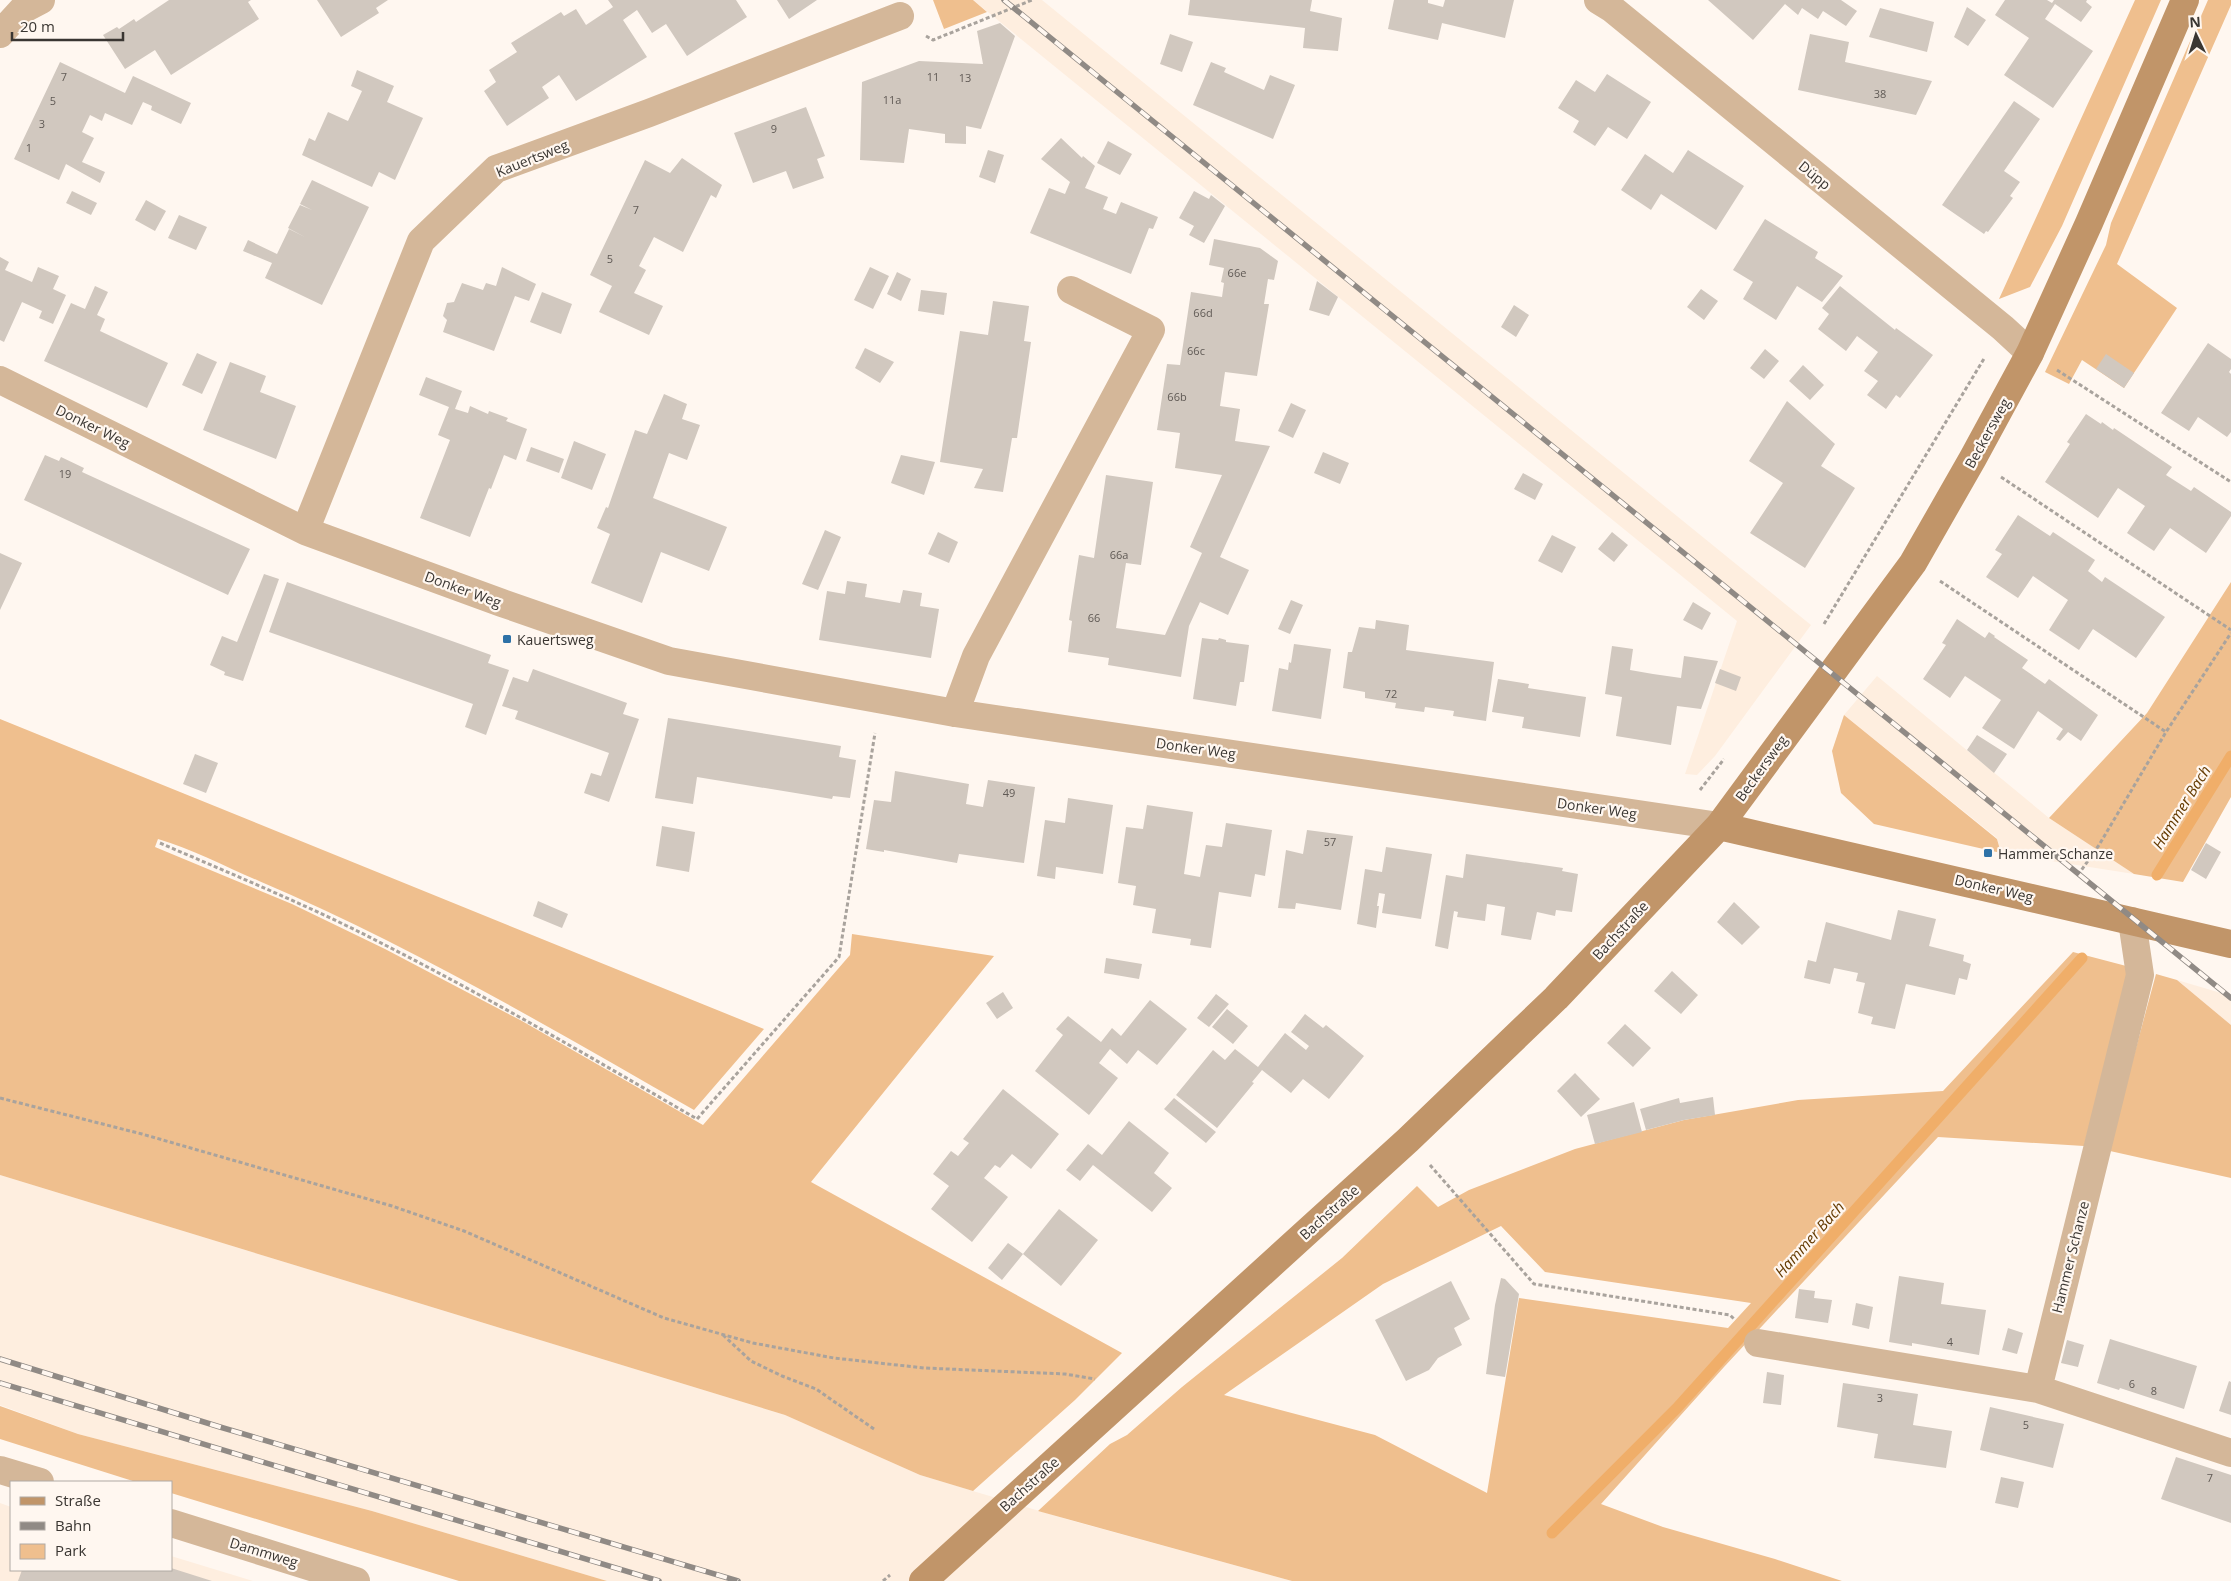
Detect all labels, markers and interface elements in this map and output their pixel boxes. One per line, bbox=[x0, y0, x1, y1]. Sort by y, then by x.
scale bar bbox=[12, 10, 124, 42]
north arrow bbox=[2171, 10, 2221, 60]
text: N bbox=[2189, 12, 2201, 31]
text: 20 m bbox=[20, 16, 55, 36]
house number: 7 bbox=[61, 69, 67, 84]
house number: 11 bbox=[927, 69, 939, 84]
house number: 13 bbox=[959, 70, 971, 85]
house number: 38 bbox=[1874, 86, 1886, 101]
house number: 11a bbox=[883, 92, 901, 107]
house number: 5 bbox=[50, 93, 56, 108]
house number: 3 bbox=[39, 116, 45, 131]
house number: 9 bbox=[771, 121, 777, 136]
street label: Kauertsweg bbox=[493, 135, 571, 181]
house number: 1 bbox=[26, 140, 32, 155]
street label: Düpp bbox=[1795, 156, 1835, 194]
house number: 7 bbox=[633, 202, 639, 217]
house number: 5 bbox=[607, 251, 613, 266]
house number: 66e bbox=[1228, 265, 1246, 280]
house number: 66d bbox=[1193, 305, 1213, 320]
house number: 66c bbox=[1187, 343, 1205, 358]
house number: 66b bbox=[1167, 389, 1187, 404]
street label: Beckersweg bbox=[1960, 394, 2014, 472]
street label: Donker Weg bbox=[53, 400, 134, 452]
house number: 19 bbox=[59, 466, 71, 481]
house number: 66a bbox=[1110, 547, 1128, 562]
street label: Donker Weg bbox=[422, 566, 504, 612]
house number: 66 bbox=[1088, 610, 1100, 625]
place label: Kauertsweg bbox=[517, 630, 594, 649]
marker: Kauertsweg bbox=[501, 633, 513, 645]
house number: 72 bbox=[1385, 686, 1397, 701]
street label: Beckersweg bbox=[1731, 731, 1792, 805]
street label: Donker Weg bbox=[1155, 733, 1237, 763]
water label: Hammer Bach bbox=[2147, 761, 2215, 853]
house number: 49 bbox=[1003, 785, 1015, 800]
street label: Donker Weg bbox=[1556, 793, 1638, 823]
house number: 57 bbox=[1324, 834, 1336, 849]
place label: Hammer Schanze bbox=[1998, 844, 2113, 863]
marker: Hammer Schanze bbox=[1982, 847, 1994, 859]
street label: Donker Weg bbox=[1953, 870, 2036, 906]
street label: Bachstraße bbox=[1588, 896, 1652, 963]
street label: Bachstraße bbox=[1295, 1180, 1363, 1244]
water label: Hammer Bach bbox=[1770, 1197, 1848, 1281]
street label: Hammer Schanze bbox=[2047, 1199, 2093, 1315]
house number: 4 bbox=[1947, 1334, 1954, 1349]
house number: 6 bbox=[2129, 1376, 2135, 1391]
house number: 8 bbox=[2151, 1383, 2157, 1398]
house number: 3 bbox=[1877, 1390, 1883, 1405]
house number: 5 bbox=[2023, 1417, 2029, 1432]
street label: Bachstraße bbox=[995, 1452, 1063, 1516]
house number: 7 bbox=[2207, 1470, 2213, 1485]
legend bbox=[10, 1481, 172, 1571]
text: Straße bbox=[55, 1490, 101, 1510]
text: Bahn bbox=[55, 1515, 91, 1535]
street label: Dammweg bbox=[228, 1533, 301, 1571]
text: Park bbox=[55, 1540, 86, 1560]

